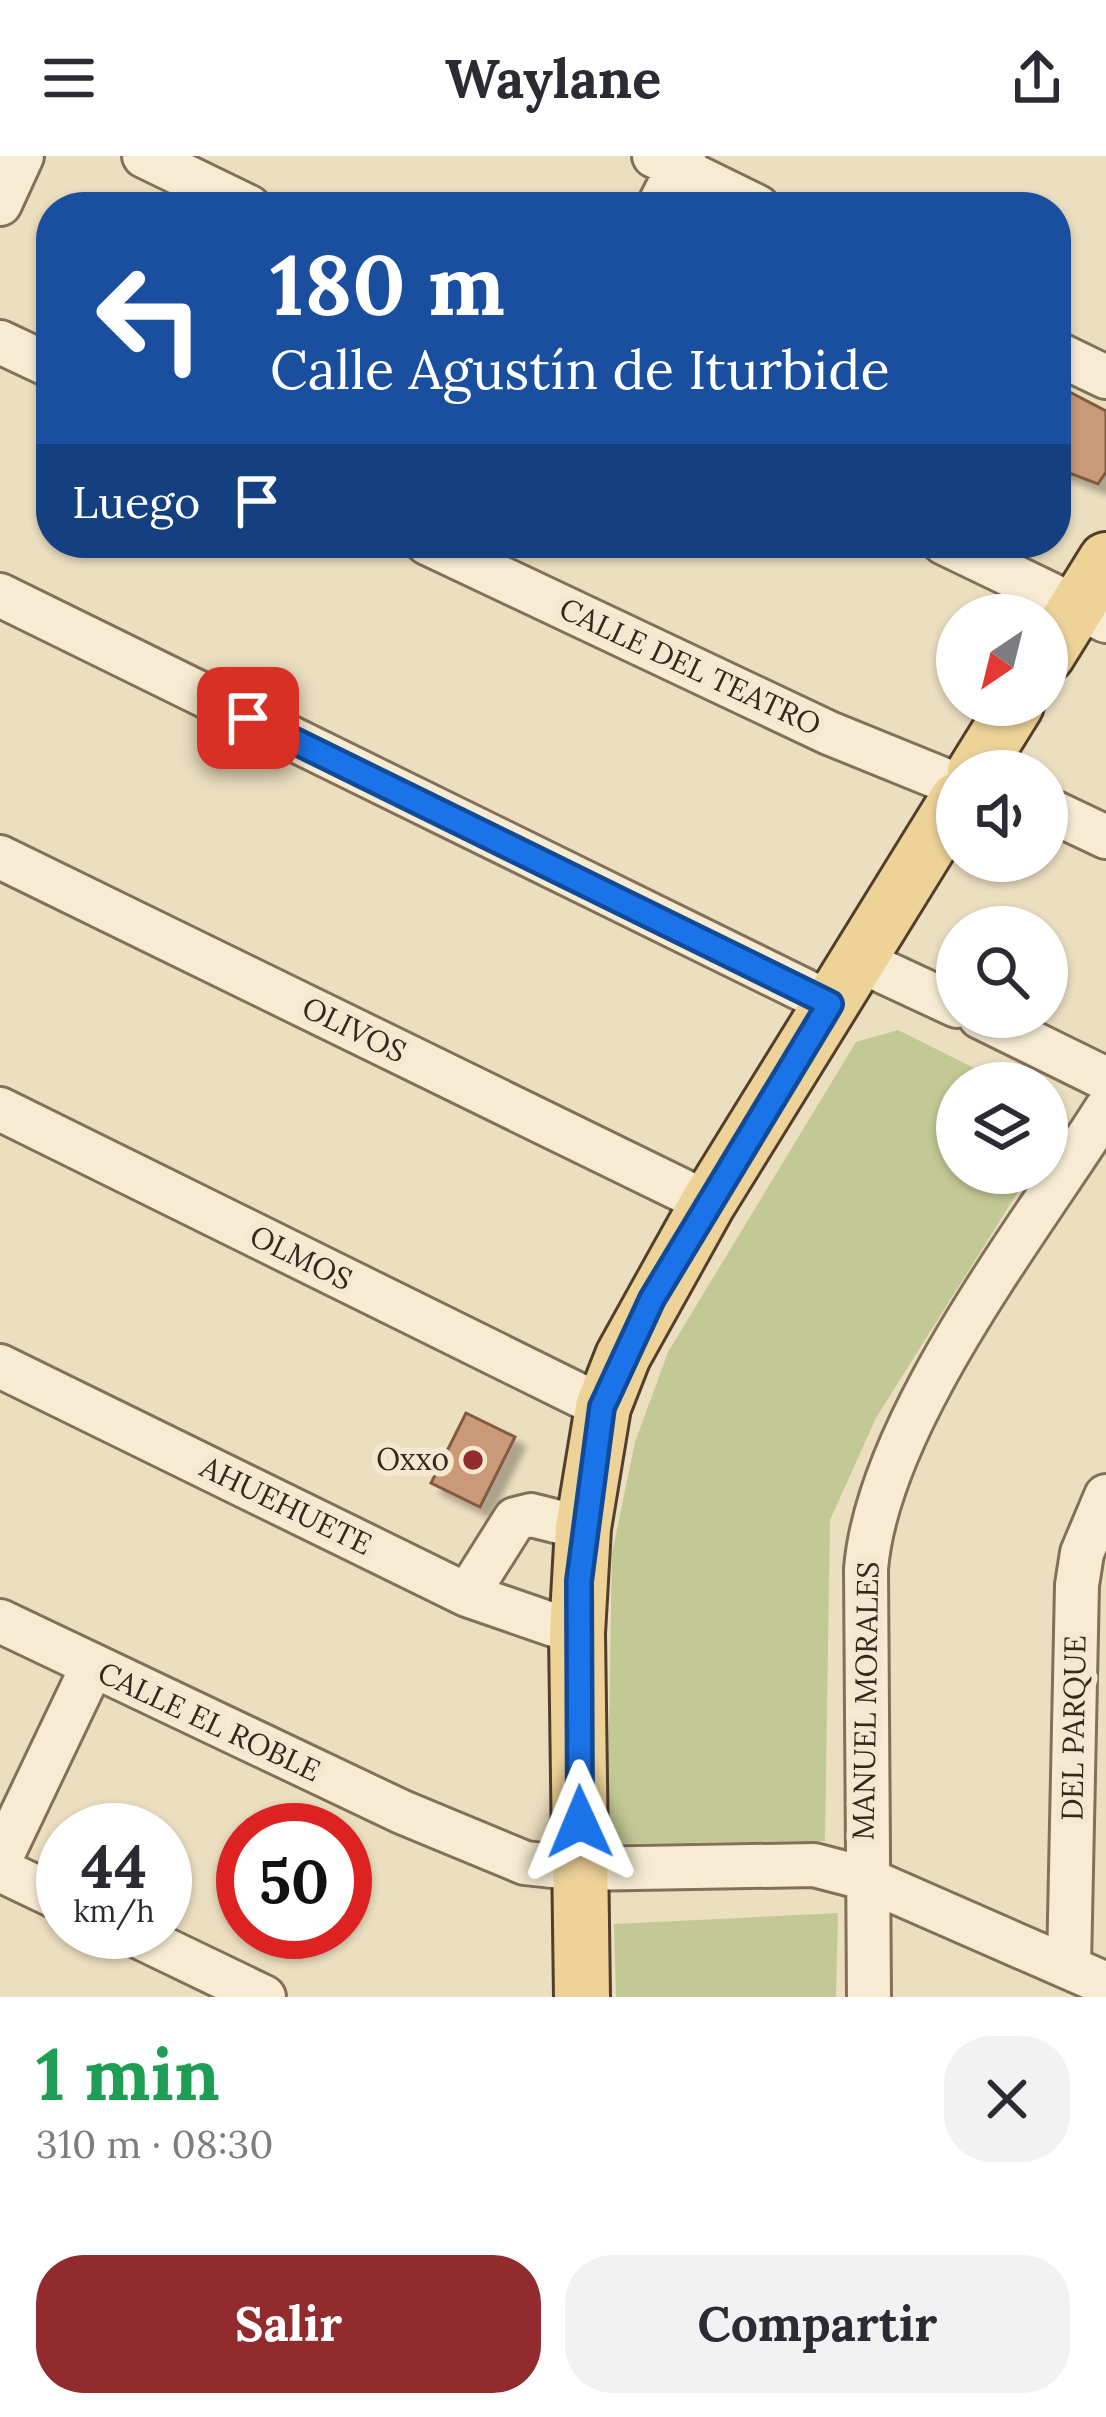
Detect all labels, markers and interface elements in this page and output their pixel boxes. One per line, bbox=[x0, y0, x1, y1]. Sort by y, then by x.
text: Waylane bbox=[445, 44, 661, 113]
icon: menu bbox=[36, 45, 102, 111]
icon: share bbox=[1004, 45, 1070, 111]
text: 180 m bbox=[270, 230, 505, 338]
icon: left bbox=[72, 240, 228, 396]
text: Calle Agustín de Iturbide bbox=[270, 335, 890, 404]
icon: arrive bbox=[224, 468, 290, 534]
text: Luego bbox=[72, 473, 200, 530]
street label: CALLE DEL TEATRO bbox=[554, 589, 827, 743]
north arrow bbox=[936, 594, 1068, 726]
map controls bbox=[936, 594, 1068, 1194]
pin bbox=[197, 667, 299, 769]
icon: arrive bbox=[215, 685, 281, 751]
button: sound bbox=[936, 750, 1068, 882]
button: search bbox=[936, 906, 1068, 1038]
street label: OLIVOS bbox=[296, 988, 413, 1070]
button: layers bbox=[936, 1062, 1068, 1194]
street label: OLMOS bbox=[244, 1216, 359, 1298]
place label: Oxxo bbox=[376, 1440, 449, 1478]
street label: AHUEHUETE bbox=[194, 1447, 378, 1563]
marker: Oxxo bbox=[460, 1447, 486, 1473]
street label: MANUEL MORALES bbox=[844, 1561, 886, 1841]
street label: DEL PARQUE bbox=[1052, 1635, 1094, 1821]
street label: CALLE EL ROBLE bbox=[92, 1653, 327, 1789]
position arrow bbox=[517, 1759, 643, 1885]
speed limit sign: 50 bbox=[216, 1803, 372, 1959]
text: 44 bbox=[81, 1828, 147, 1904]
text: km/h bbox=[73, 1892, 155, 1930]
text: 1 min bbox=[36, 2028, 220, 2120]
button: close bbox=[944, 2036, 1070, 2162]
text: 310 m · 08:30 bbox=[36, 2119, 273, 2169]
button: Salir bbox=[36, 2255, 541, 2393]
button: Compartir bbox=[565, 2255, 1070, 2393]

